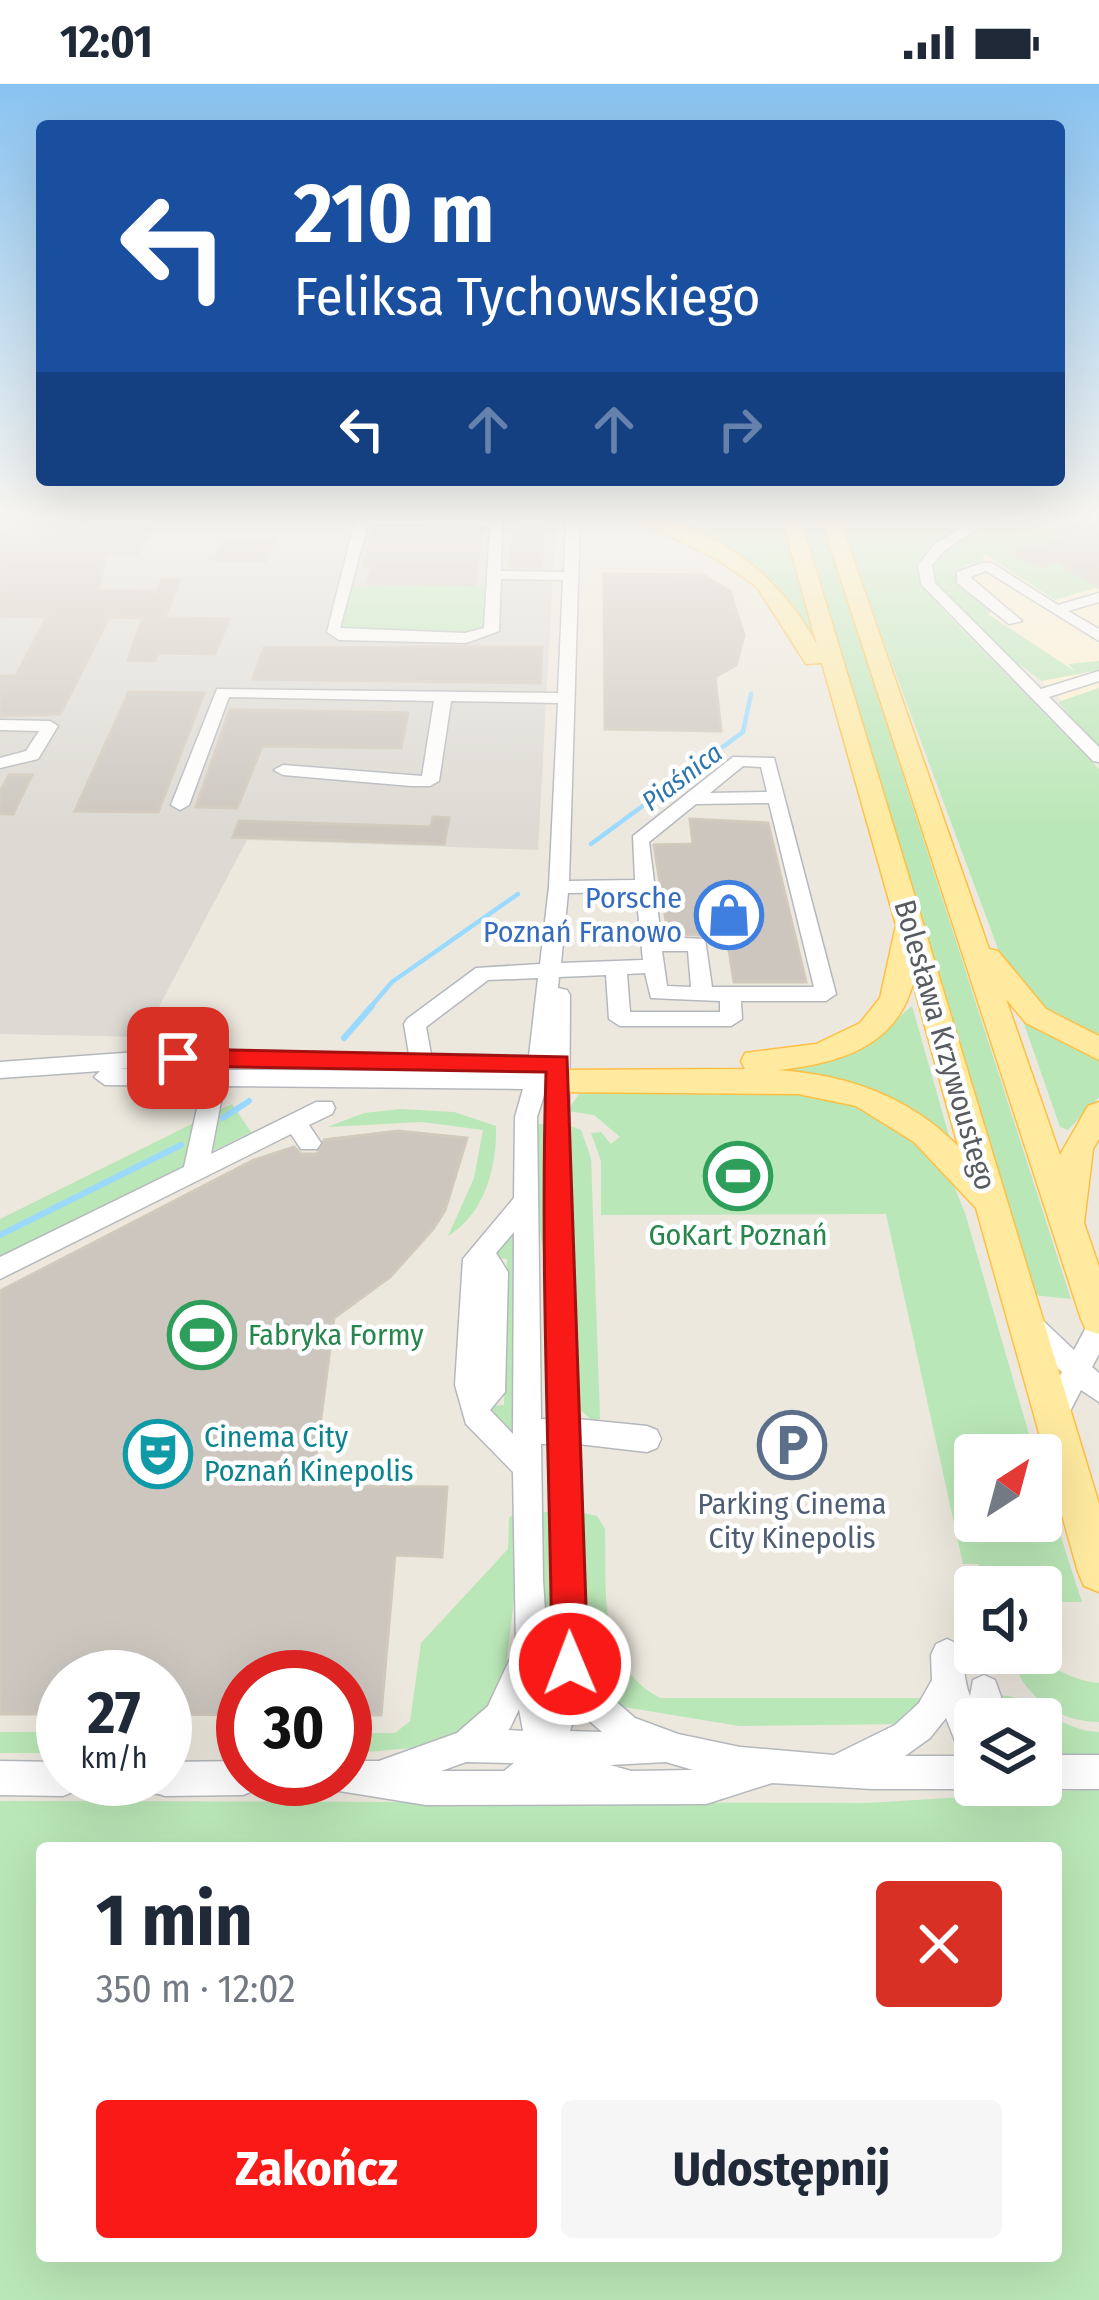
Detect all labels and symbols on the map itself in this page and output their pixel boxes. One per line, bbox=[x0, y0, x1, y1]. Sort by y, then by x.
water label: Piaśnica bbox=[636, 737, 728, 817]
place label: Porsche Poznań Franowo bbox=[483, 880, 682, 950]
shop icon: Porsche Poznań Franowo bbox=[694, 880, 764, 950]
street label: Bolesława Krzywoustego bbox=[886, 896, 1004, 1194]
pin bbox=[127, 1007, 229, 1109]
sports icon: GoKart Poznań bbox=[703, 1141, 773, 1211]
place label: GoKart Poznań bbox=[648, 1217, 828, 1253]
sports icon: Fabryka Formy bbox=[167, 1300, 237, 1370]
place label: Fabryka Formy bbox=[248, 1317, 424, 1353]
parking icon: Parking Cinema City Kinepolis bbox=[757, 1410, 827, 1480]
theatre icon: Cinema City Poznań Kinepolis bbox=[123, 1419, 193, 1489]
place label: Cinema City Poznań Kinepolis bbox=[204, 1419, 414, 1489]
north arrow bbox=[954, 1434, 1062, 1542]
place label: Parking Cinema City Kinepolis bbox=[698, 1486, 887, 1556]
position arrow bbox=[507, 1601, 633, 1727]
speed limit sign: 30 bbox=[216, 1650, 372, 1806]

